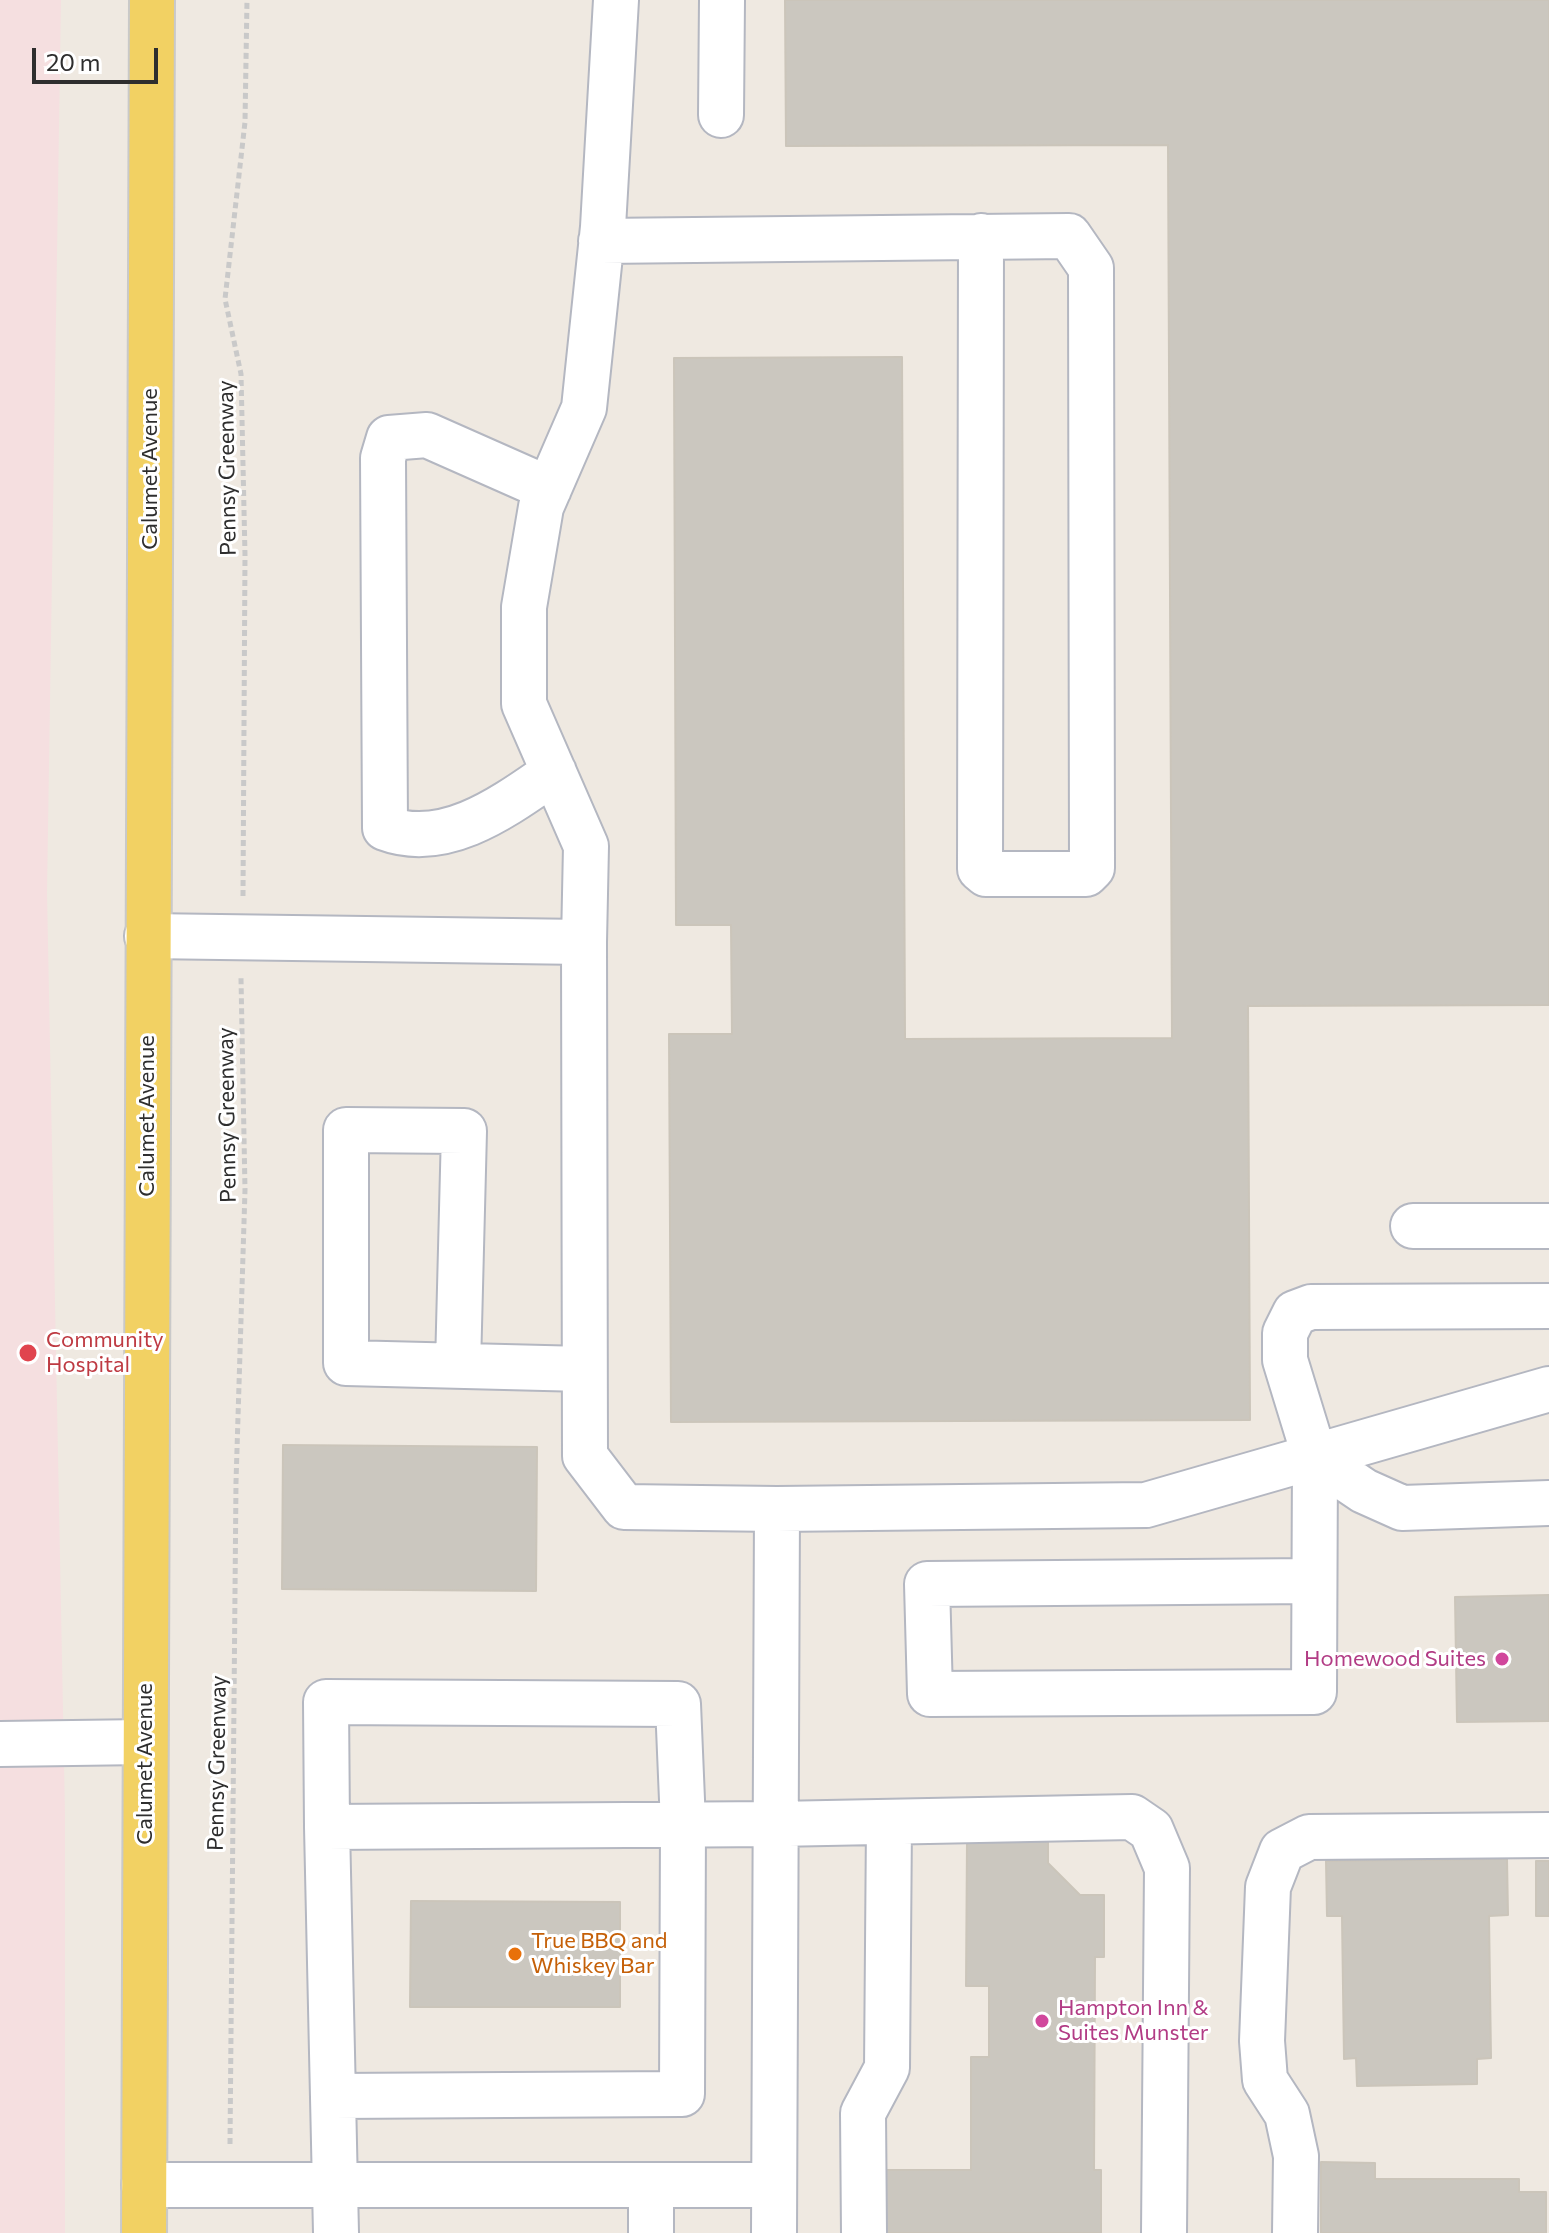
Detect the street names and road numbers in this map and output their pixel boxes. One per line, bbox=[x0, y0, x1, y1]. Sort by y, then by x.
street label: Pennsy Greenway bbox=[212, 380, 242, 556]
street label: Calumet Avenue bbox=[137, 388, 163, 550]
street label: Pennsy Greenway bbox=[212, 1027, 242, 1203]
street label: Calumet Avenue bbox=[134, 1035, 160, 1197]
street label: Pennsy Greenway bbox=[202, 1675, 232, 1851]
street label: Calumet Avenue bbox=[132, 1683, 158, 1845]

